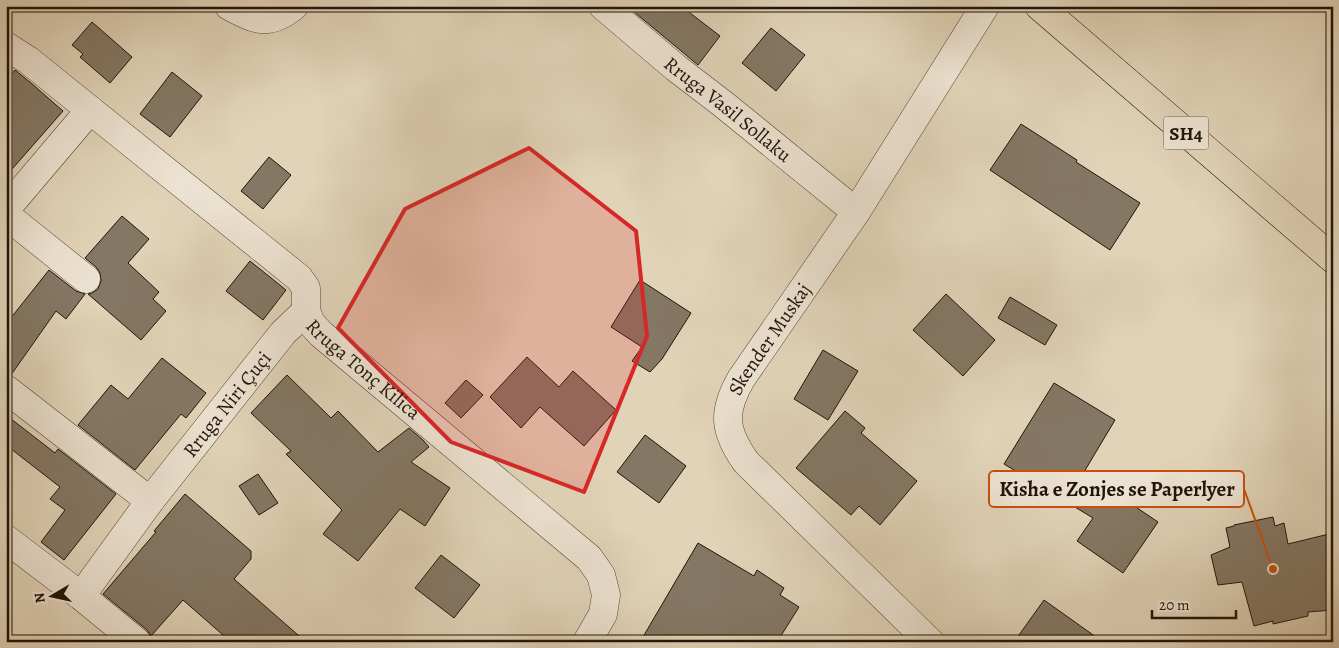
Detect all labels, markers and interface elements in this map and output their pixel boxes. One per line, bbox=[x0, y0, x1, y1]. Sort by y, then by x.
street label: Rruga Vasil Sollaku bbox=[658, 50, 797, 169]
road number: SH4 bbox=[1164, 116, 1208, 150]
street label: Skender Muskaj bbox=[722, 278, 817, 400]
street label: Rruga Tonç Kilica bbox=[300, 313, 427, 426]
street label: Rruga Niri Çuçi bbox=[177, 346, 277, 463]
callout: Kisha e Zonjes se Paperlyer bbox=[989, 471, 1244, 507]
text: Kisha e Zonjes se Paperlyer bbox=[999, 475, 1235, 503]
north arrow bbox=[28, 570, 78, 620]
scale bar bbox=[1152, 588, 1235, 620]
text: N bbox=[29, 591, 50, 604]
text: 20 m bbox=[1159, 595, 1190, 615]

